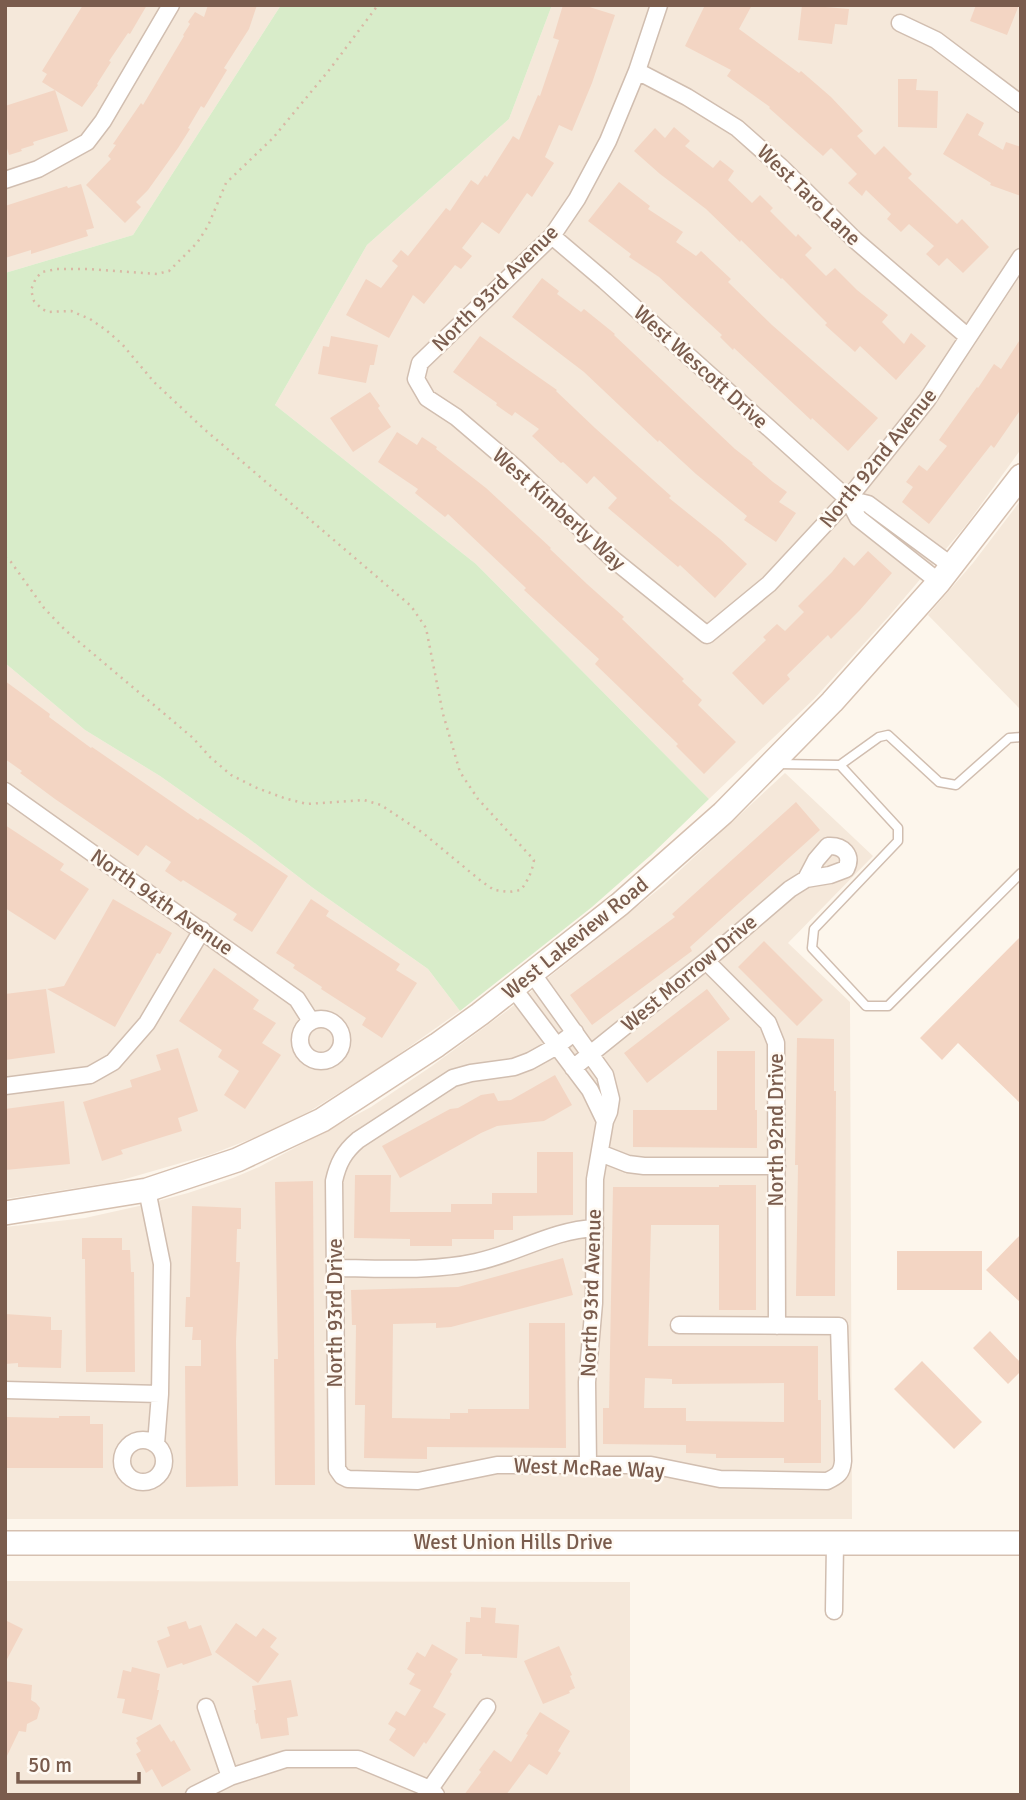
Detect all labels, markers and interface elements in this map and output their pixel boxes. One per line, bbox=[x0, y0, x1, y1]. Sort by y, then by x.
street label: West Taro Lane bbox=[752, 139, 866, 251]
street label: North 93rd Avenue bbox=[426, 219, 564, 357]
street label: West Wescott Drive bbox=[628, 300, 774, 434]
street label: North 92nd Avenue bbox=[814, 383, 942, 533]
street label: West Kimberly Way bbox=[487, 442, 631, 576]
street label: North 94th Avenue bbox=[86, 843, 238, 961]
street label: West Lakeview Road bbox=[497, 871, 653, 1005]
street label: West Morrow Drive bbox=[616, 909, 762, 1037]
street label: North 92nd Drive bbox=[763, 1053, 789, 1207]
street label: North 93rd Avenue bbox=[575, 1208, 607, 1378]
street label: North 93rd Drive bbox=[322, 1238, 348, 1388]
street label: West McRae Way bbox=[513, 1452, 665, 1484]
street label: West Union Hills Drive bbox=[413, 1529, 613, 1555]
scale bar bbox=[18, 1741, 138, 1785]
text: 50 m bbox=[28, 1752, 72, 1778]

